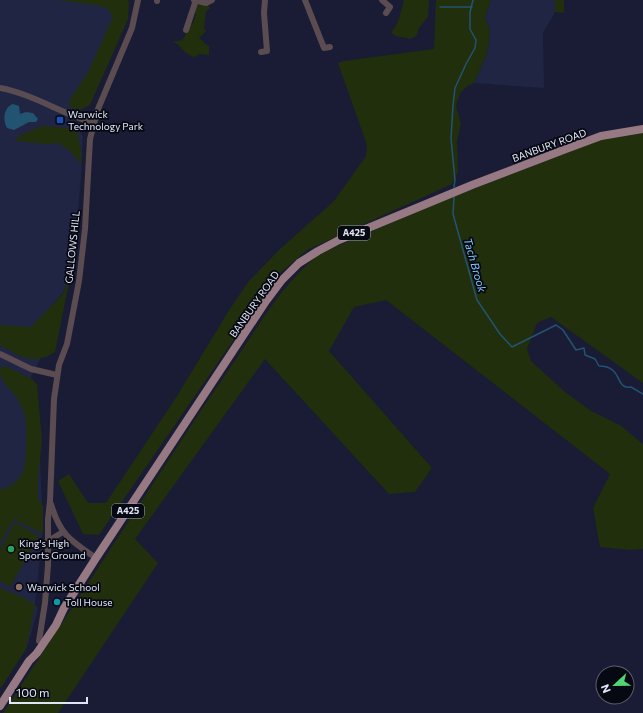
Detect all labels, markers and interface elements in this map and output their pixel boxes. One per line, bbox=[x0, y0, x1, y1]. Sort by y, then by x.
place label: Warwick Technology Park bbox=[68, 108, 144, 132]
marker: Warwick Technology Park bbox=[55, 115, 65, 125]
street label: BANBURY ROAD bbox=[510, 126, 588, 164]
street label: GALLOWS HILL bbox=[62, 210, 82, 284]
road number: A425 bbox=[338, 226, 370, 240]
water label: Tach Brook bbox=[461, 236, 490, 295]
street label: BANBURY ROAD bbox=[227, 269, 281, 339]
road number: A425 bbox=[112, 504, 144, 518]
place label: King's High Sports Ground bbox=[19, 537, 86, 561]
marker: King's High Sports Ground bbox=[6, 544, 16, 554]
place label: Warwick School bbox=[27, 581, 100, 593]
marker: Warwick School bbox=[14, 582, 24, 592]
place label: Toll House bbox=[65, 596, 113, 608]
marker: Toll House bbox=[52, 597, 62, 607]
north arrow bbox=[595, 665, 635, 705]
scale bar bbox=[10, 679, 87, 705]
text: N bbox=[598, 683, 613, 695]
text: 100 m bbox=[16, 685, 50, 699]

